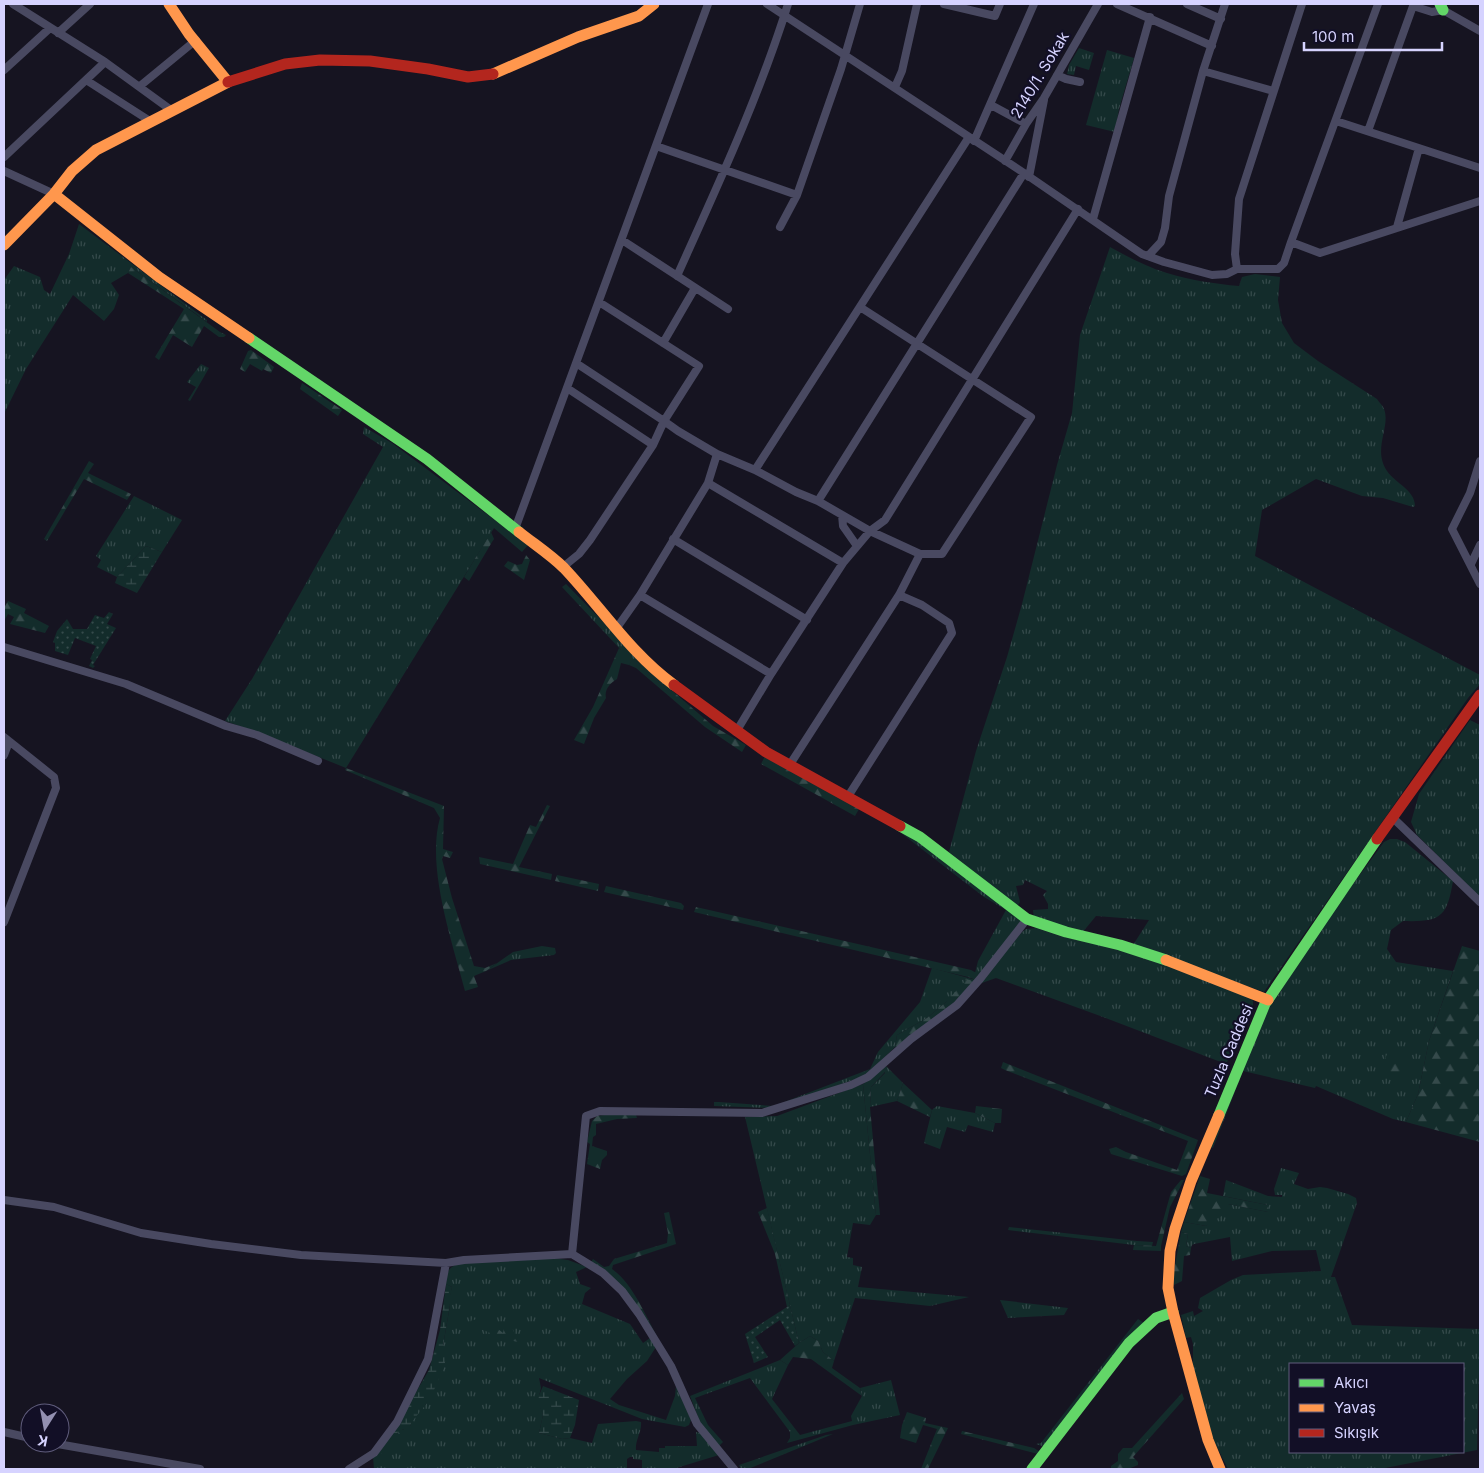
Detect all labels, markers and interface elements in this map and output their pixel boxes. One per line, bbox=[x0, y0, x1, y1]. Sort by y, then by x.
scale bar bbox=[1304, 20, 1442, 52]
street label: 2140/1. Sokak bbox=[1006, 27, 1073, 122]
text: 100 m bbox=[1312, 27, 1354, 46]
street label: Tuzla Caddesi bbox=[1200, 1001, 1257, 1101]
legend bbox=[1289, 1363, 1464, 1453]
text: Akıcı bbox=[1334, 1373, 1368, 1392]
text: Yavaş bbox=[1334, 1398, 1376, 1417]
north arrow bbox=[20, 1403, 70, 1453]
text: Sıkışık bbox=[1334, 1423, 1380, 1442]
text: K bbox=[36, 1432, 49, 1451]

